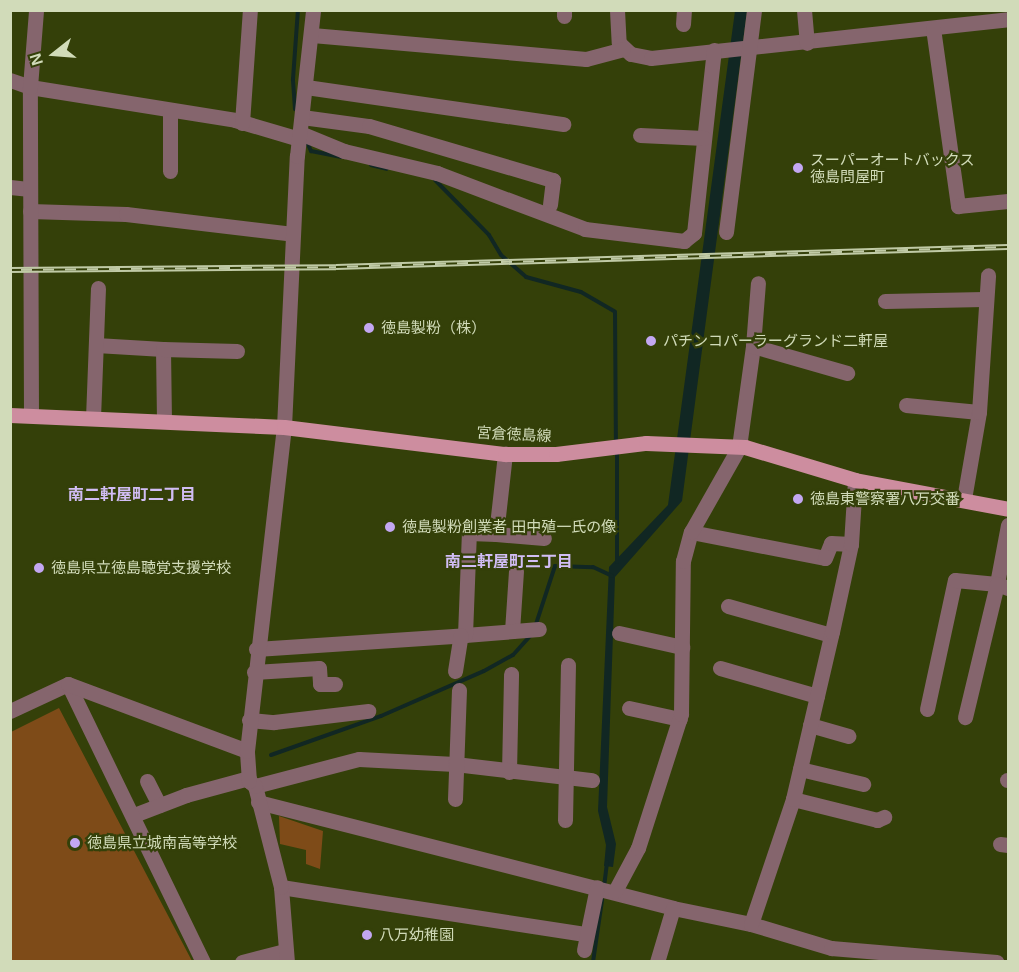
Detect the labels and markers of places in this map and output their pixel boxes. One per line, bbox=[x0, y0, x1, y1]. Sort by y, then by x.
place label: スーパーオートバックス 徳島問屋町 bbox=[810, 150, 975, 185]
marker: スーパーオートバックス 徳島問屋町 bbox=[791, 161, 805, 175]
place label: 徳島製粉（株） bbox=[381, 319, 486, 337]
marker: 徳島製粉（株） bbox=[362, 321, 376, 335]
place label: パチンコパーラーグランド二軒屋 bbox=[663, 332, 888, 350]
marker: パチンコパーラーグランド二軒屋 bbox=[644, 334, 658, 348]
place label: 徳島東警察署八万交番 bbox=[810, 490, 960, 508]
marker: 徳島東警察署八万交番 bbox=[791, 492, 805, 506]
place label: 徳島製粉創業者 田中殖一氏の像 bbox=[402, 518, 616, 536]
marker: 徳島製粉創業者 田中殖一氏の像 bbox=[383, 520, 397, 534]
place label: 徳島県立徳島聴覚支援学校 bbox=[51, 559, 231, 577]
marker: 徳島県立徳島聴覚支援学校 bbox=[32, 561, 46, 575]
place label: 徳島県立城南高等学校 bbox=[87, 834, 237, 852]
marker: 徳島県立城南高等学校 bbox=[68, 836, 82, 850]
place label: 八万幼稚園 bbox=[379, 926, 454, 944]
marker: 八万幼稚園 bbox=[360, 928, 374, 942]

